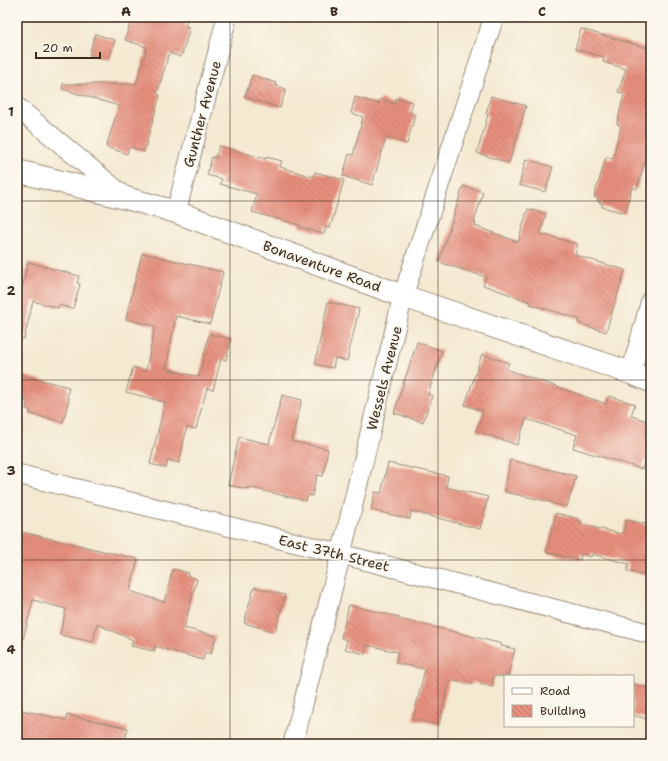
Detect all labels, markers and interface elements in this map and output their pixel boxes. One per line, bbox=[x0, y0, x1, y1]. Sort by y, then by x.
text: A bbox=[121, 3, 131, 20]
text: B bbox=[330, 3, 338, 20]
text: C bbox=[538, 3, 546, 20]
scale bar bbox=[36, 34, 100, 60]
text: 20 m bbox=[42, 40, 73, 56]
street label: Gunther Avenue bbox=[179, 59, 225, 169]
text: 1 bbox=[8, 103, 14, 120]
street label: Bonaventure Road bbox=[260, 236, 384, 296]
text: 2 bbox=[6, 282, 16, 299]
street label: Wessels Avenue bbox=[362, 324, 406, 432]
text: 3 bbox=[6, 462, 16, 479]
street label: East 37th Street bbox=[277, 531, 391, 575]
text: 4 bbox=[6, 641, 16, 658]
legend bbox=[504, 675, 634, 727]
text: Road bbox=[540, 683, 571, 699]
text: Building bbox=[540, 703, 586, 719]

